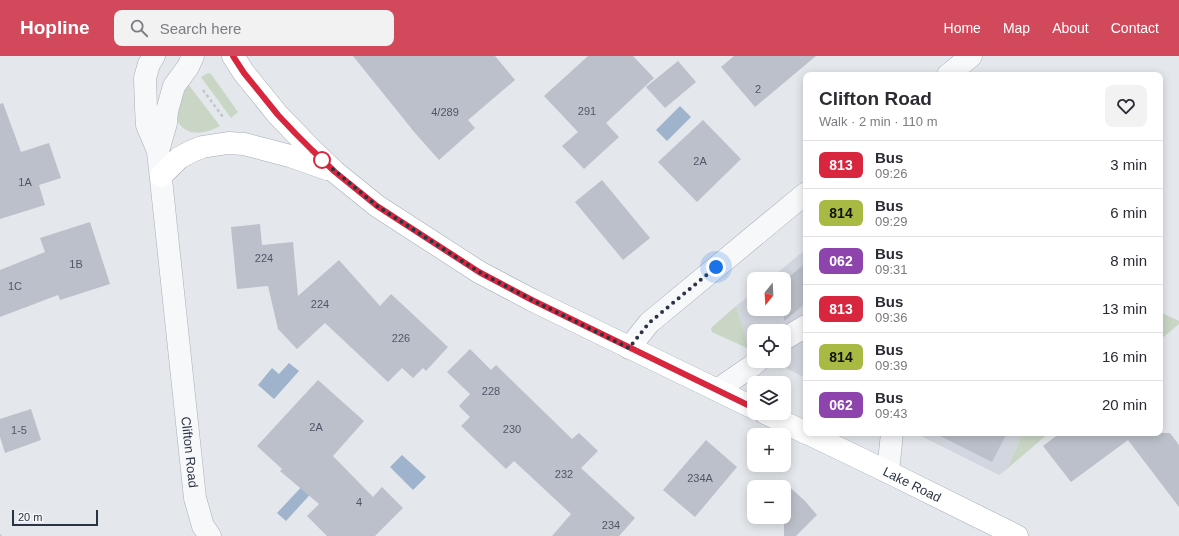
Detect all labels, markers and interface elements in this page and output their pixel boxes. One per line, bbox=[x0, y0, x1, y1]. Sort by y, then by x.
search box bbox=[114, 10, 394, 46]
text: Hopline bbox=[20, 17, 90, 38]
icon: search bbox=[128, 17, 150, 39]
text: Search here bbox=[160, 20, 241, 37]
text: Home bbox=[944, 20, 981, 36]
text: Map bbox=[1003, 20, 1030, 36]
text: About bbox=[1052, 20, 1089, 36]
text: Contact bbox=[1111, 20, 1159, 36]
house number: 2 bbox=[755, 83, 761, 95]
button: heart bbox=[1105, 85, 1147, 127]
text: Clifton Road bbox=[819, 88, 932, 109]
house number: 291 bbox=[578, 105, 596, 117]
house number: 4/289 bbox=[431, 106, 459, 118]
text: Walk · 2 min · 110 m bbox=[819, 114, 937, 129]
text: Bus bbox=[875, 149, 903, 166]
unlabelled marker bbox=[313, 151, 331, 169]
house number: 2A bbox=[693, 155, 707, 167]
text: 3 min bbox=[1110, 156, 1147, 173]
text: 813 bbox=[829, 157, 853, 173]
text: 09:26 bbox=[875, 166, 908, 181]
house number: 1A bbox=[18, 176, 32, 188]
text: Bus bbox=[875, 197, 903, 214]
text: 6 min bbox=[1110, 204, 1147, 221]
text: 814 bbox=[829, 205, 853, 221]
text: 09:29 bbox=[875, 214, 908, 229]
text: Bus bbox=[875, 245, 903, 262]
house number: 224 bbox=[255, 252, 273, 264]
text: 8 min bbox=[1110, 252, 1147, 269]
text: 062 bbox=[829, 253, 853, 269]
your location bbox=[706, 257, 726, 277]
house number: 1B bbox=[69, 258, 83, 270]
text: 09:31 bbox=[875, 262, 908, 277]
north arrow bbox=[747, 272, 791, 316]
map controls bbox=[747, 272, 791, 524]
house number: 1C bbox=[8, 280, 22, 292]
text: Bus bbox=[875, 293, 903, 310]
house number: 224 bbox=[311, 298, 329, 310]
text: 13 min bbox=[1102, 300, 1147, 317]
text: 813 bbox=[829, 301, 853, 317]
text: 09:36 bbox=[875, 310, 908, 325]
button: locate bbox=[747, 324, 791, 368]
house number: 226 bbox=[392, 332, 410, 344]
text: Bus bbox=[875, 341, 903, 358]
text: 16 min bbox=[1102, 348, 1147, 365]
text: 814 bbox=[829, 349, 853, 365]
text: 09:39 bbox=[875, 358, 908, 373]
button: layers bbox=[747, 376, 791, 420]
house number: 228 bbox=[482, 385, 500, 397]
text: Bus bbox=[875, 389, 903, 406]
text: 20 min bbox=[1102, 396, 1147, 413]
text: 062 bbox=[829, 397, 853, 413]
text: 09:43 bbox=[875, 406, 908, 421]
street label: Clifton Road bbox=[179, 416, 201, 488]
house number: 2A bbox=[309, 421, 323, 433]
house number: 230 bbox=[503, 423, 521, 435]
house number: 1-5 bbox=[11, 424, 27, 436]
button: + bbox=[747, 428, 791, 472]
street label: Lake Road bbox=[881, 463, 944, 505]
house number: 232 bbox=[555, 468, 573, 480]
house number: 234A bbox=[687, 472, 714, 484]
button: − bbox=[747, 480, 791, 524]
house number: 4 bbox=[356, 496, 362, 508]
scale bar bbox=[12, 508, 98, 527]
text: 20 m bbox=[18, 511, 42, 523]
house number: 234 bbox=[602, 519, 620, 531]

